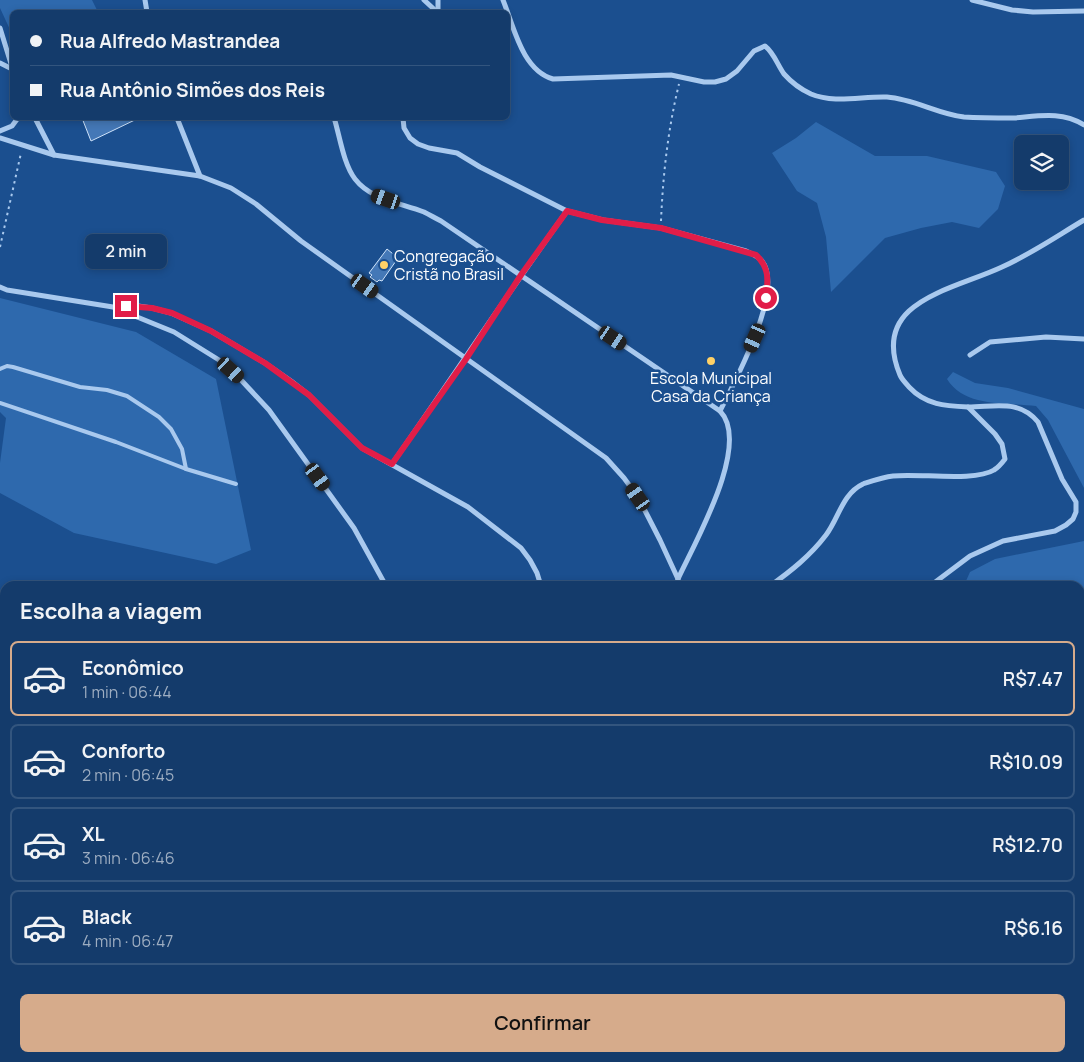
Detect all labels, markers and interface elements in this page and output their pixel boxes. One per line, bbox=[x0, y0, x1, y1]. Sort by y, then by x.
text: Rua Alfredo Mastrandea bbox=[60, 28, 280, 54]
text: Rua Antônio Simões dos Reis bbox=[60, 77, 325, 103]
map controls bbox=[1014, 135, 1069, 190]
button: layers bbox=[1014, 135, 1069, 190]
car bbox=[369, 187, 402, 211]
callout: 2 min bbox=[85, 234, 167, 268]
text: 2 min bbox=[106, 240, 146, 262]
place label: Congregação Cristã no Brasil bbox=[394, 245, 504, 285]
marker: Congregação Cristã no Brasil bbox=[378, 259, 390, 271]
car bbox=[348, 271, 381, 301]
route start bbox=[755, 287, 777, 309]
route end bbox=[115, 295, 137, 317]
car bbox=[742, 321, 767, 355]
car bbox=[596, 323, 629, 353]
car bbox=[214, 354, 247, 386]
marker: Escola Municipal Casa da Criança bbox=[705, 355, 717, 367]
place label: Escola Municipal Casa da Criança bbox=[650, 367, 772, 407]
car bbox=[303, 460, 332, 494]
car bbox=[623, 480, 652, 514]
text: Escolha a viagem bbox=[20, 596, 202, 626]
text: Econômico bbox=[82, 655, 184, 681]
icon: car bbox=[22, 656, 67, 701]
text: R$7.47 bbox=[1003, 666, 1063, 692]
text: 1 min · 06:44 bbox=[82, 681, 172, 703]
text: Conforto bbox=[82, 738, 165, 764]
icon: car bbox=[22, 739, 67, 784]
text: R$10.09 bbox=[989, 749, 1063, 775]
text: 2 min · 06:45 bbox=[82, 764, 174, 786]
text: XL bbox=[82, 821, 105, 847]
icon: car bbox=[22, 822, 67, 867]
text: R$12.70 bbox=[992, 832, 1063, 858]
text: 3 min · 06:46 bbox=[82, 847, 175, 869]
text: Black bbox=[82, 904, 131, 930]
icon: car bbox=[22, 905, 67, 950]
text: R$6.16 bbox=[1004, 915, 1063, 941]
text: 4 min · 06:47 bbox=[82, 930, 173, 952]
button: Confirmar bbox=[20, 994, 1065, 1052]

